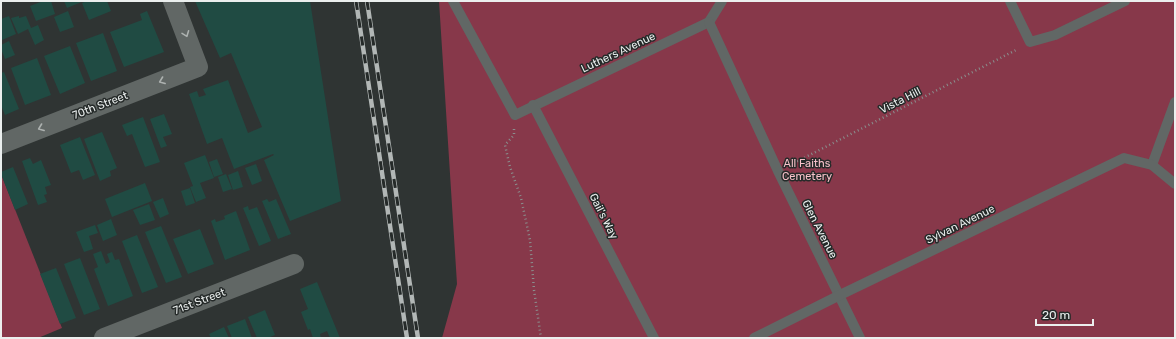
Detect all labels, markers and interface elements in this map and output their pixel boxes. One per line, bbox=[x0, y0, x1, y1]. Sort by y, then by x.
one-way arrow bbox=[181, 30, 189, 37]
street label: Luthers Avenue bbox=[579, 30, 657, 75]
one-way arrow bbox=[158, 76, 165, 84]
street label: Vista Hill bbox=[878, 85, 923, 116]
street label: 70th Street bbox=[71, 89, 130, 122]
one-way arrow bbox=[37, 124, 44, 132]
park label: All Faiths Cemetery bbox=[782, 157, 832, 183]
street label: Gail's Way bbox=[586, 191, 621, 241]
street label: Glen Avenue bbox=[799, 198, 840, 261]
street label: Sylvan Avenue bbox=[924, 202, 997, 247]
street label: 71st Street bbox=[171, 285, 228, 317]
scale bar bbox=[1036, 301, 1093, 327]
text: 20 m bbox=[1042, 308, 1070, 322]

